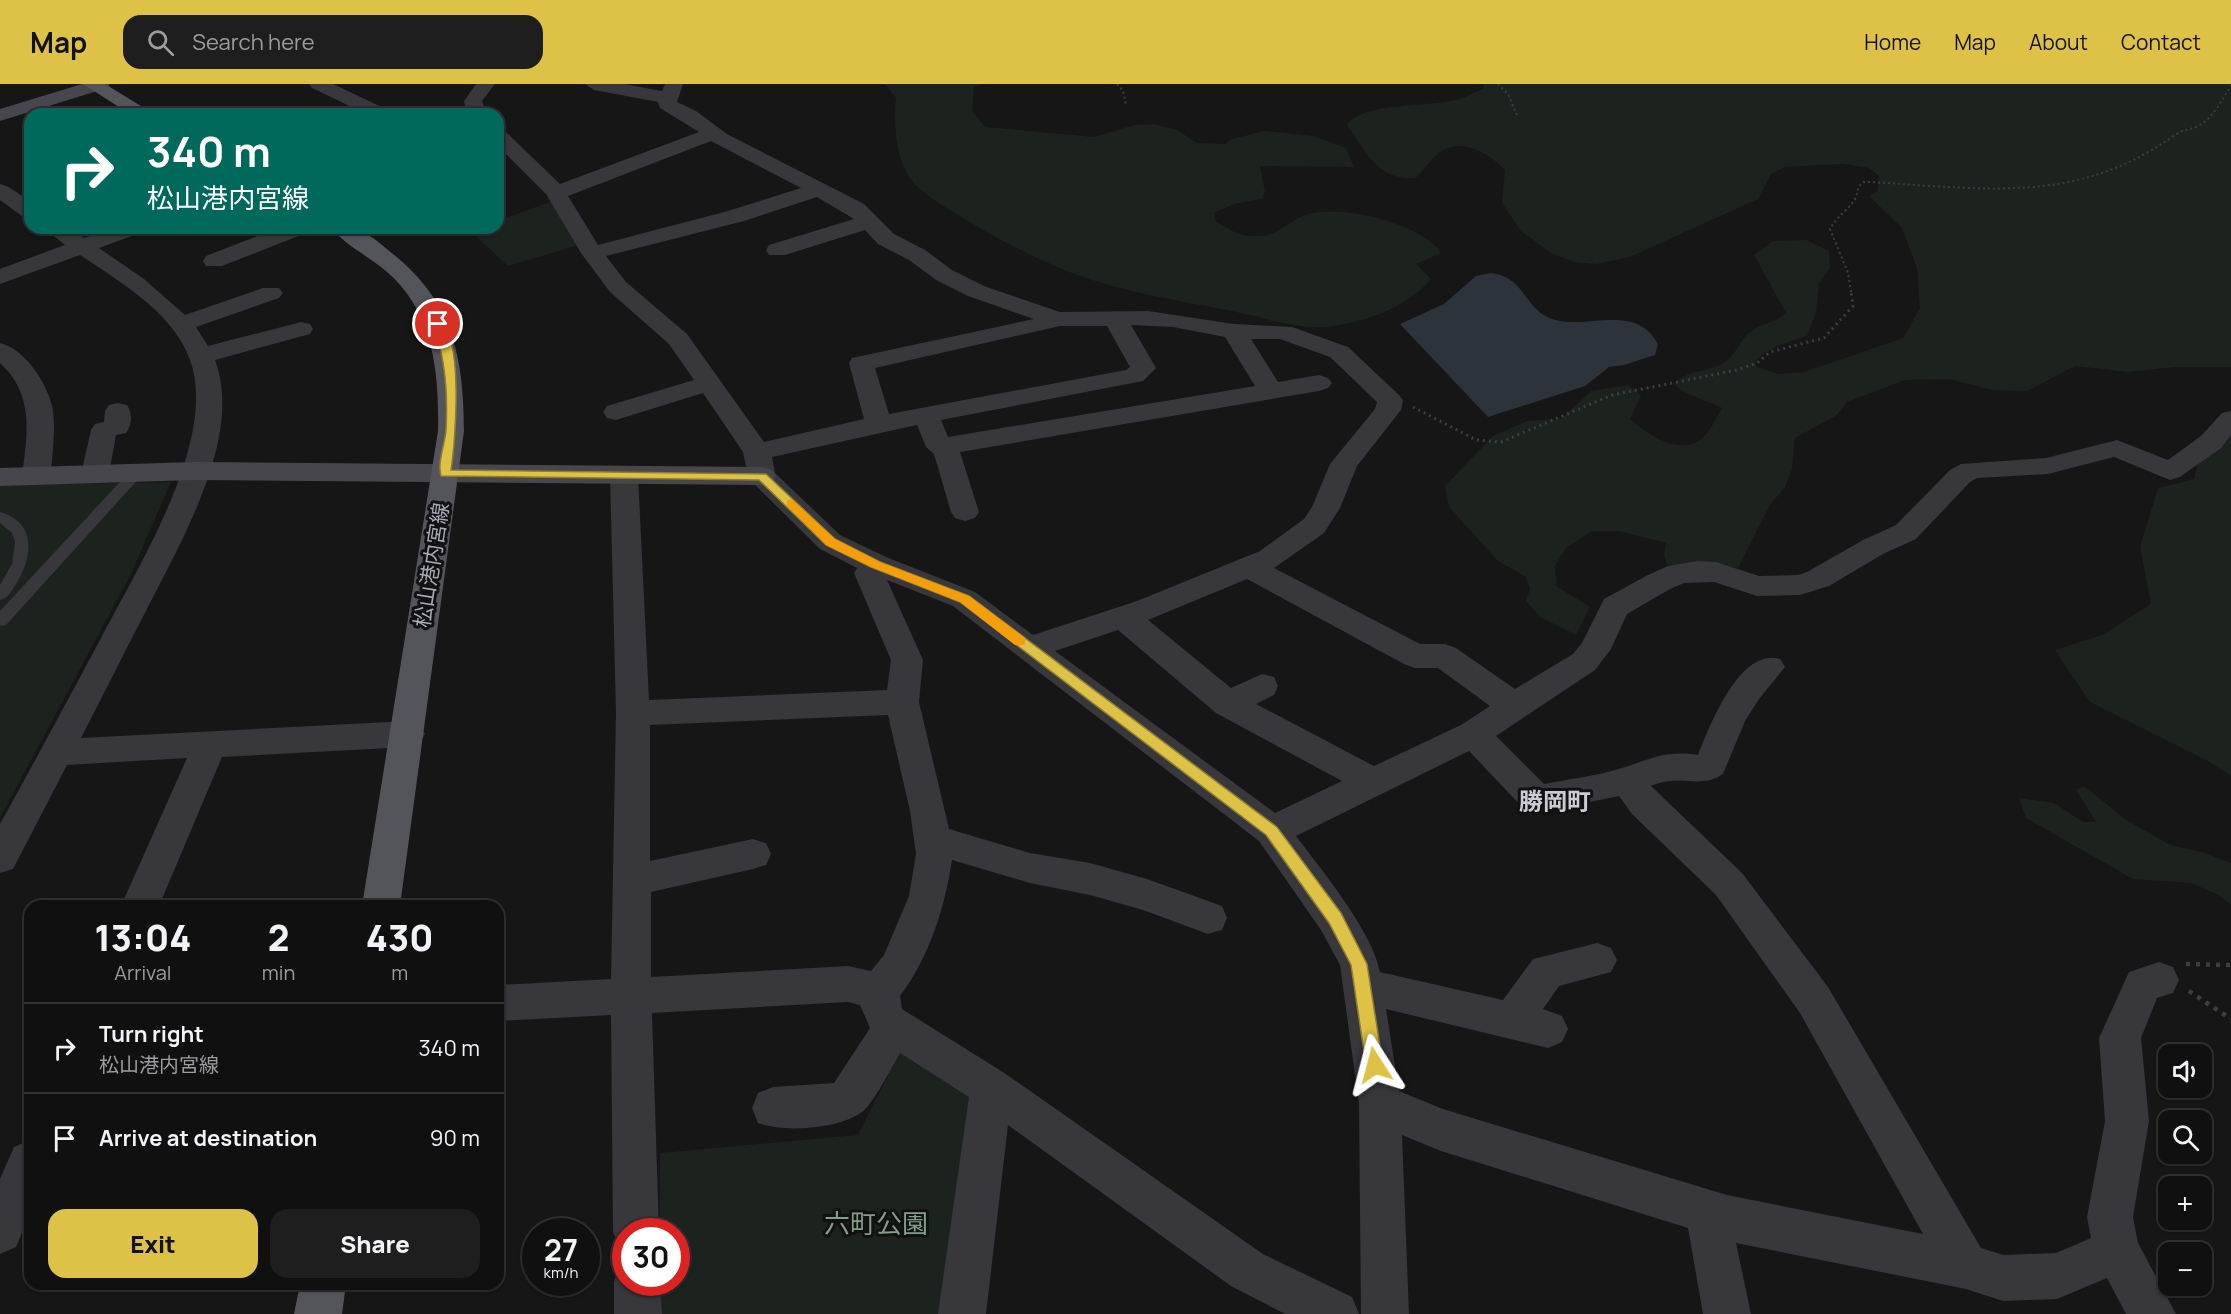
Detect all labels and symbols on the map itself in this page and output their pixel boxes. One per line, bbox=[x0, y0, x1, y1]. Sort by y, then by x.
pin bbox=[412, 298, 463, 349]
street label: 松山港内宮線 bbox=[407, 501, 455, 629]
district label: 勝岡町 bbox=[1519, 784, 1591, 817]
position arrow bbox=[1343, 1033, 1407, 1097]
park label: 六町公園 bbox=[824, 1205, 928, 1241]
speed limit sign: 30 bbox=[612, 1218, 690, 1296]

